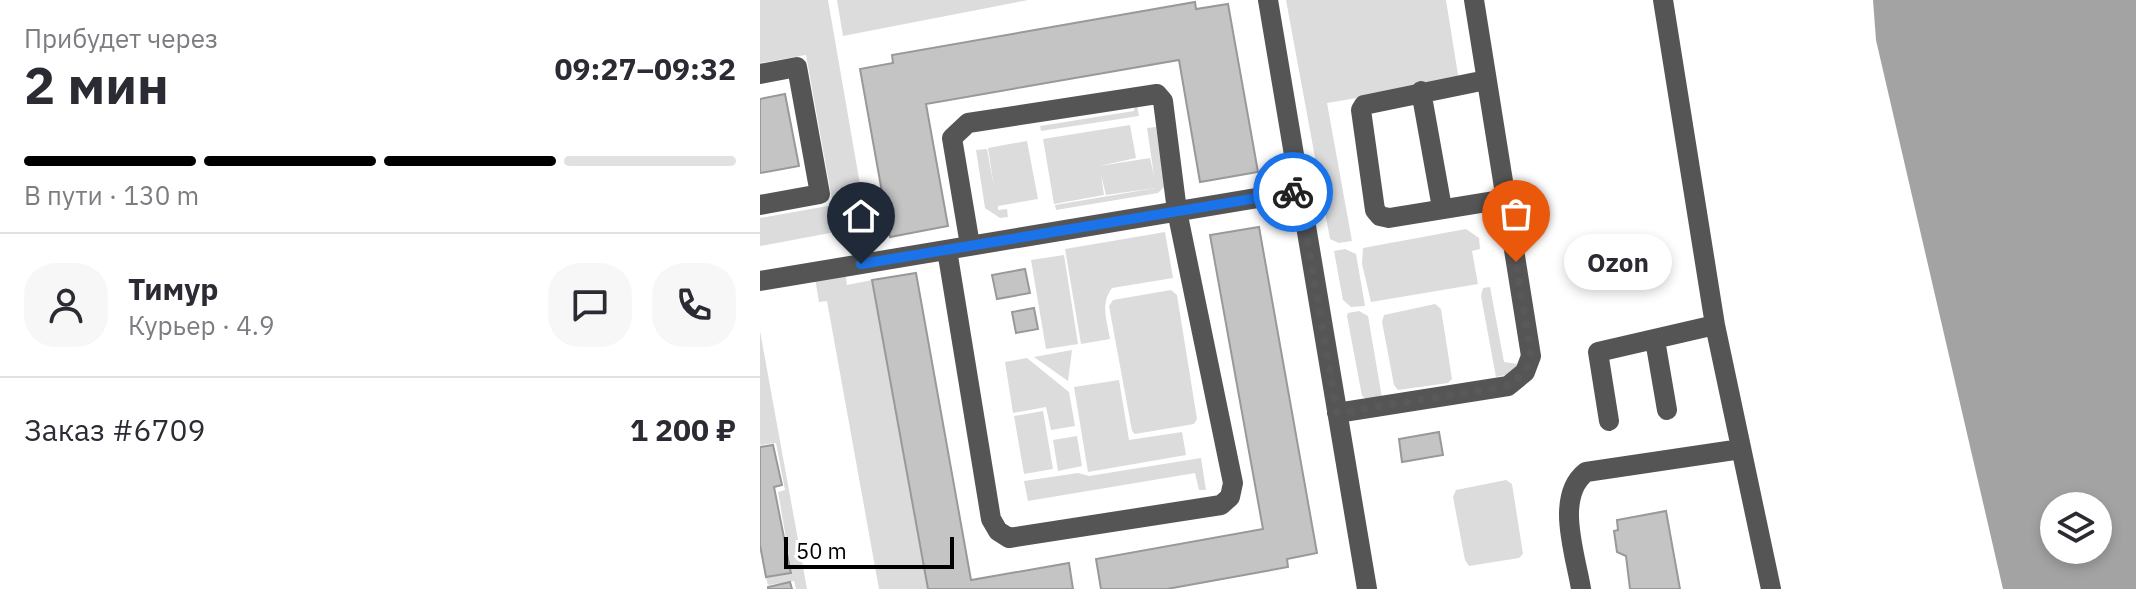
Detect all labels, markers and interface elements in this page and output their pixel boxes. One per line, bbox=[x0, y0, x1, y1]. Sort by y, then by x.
text: Прибудет через bbox=[24, 21, 218, 55]
text: 09:27–09:32 bbox=[555, 49, 736, 88]
text: 2 мин bbox=[24, 51, 169, 118]
courier bbox=[1253, 152, 1333, 232]
icon: bike bbox=[1271, 170, 1315, 214]
text: В пути · 130 m bbox=[24, 178, 199, 212]
pin bbox=[1482, 180, 1550, 262]
pin bbox=[827, 182, 895, 264]
icon: bag bbox=[1494, 192, 1538, 236]
icon: home bbox=[839, 194, 883, 238]
callout: Ozon bbox=[1564, 234, 1672, 290]
text: Ozon bbox=[1587, 245, 1649, 279]
button: person bbox=[24, 263, 108, 347]
button: chat bbox=[548, 263, 632, 347]
button: phone bbox=[652, 263, 736, 347]
text: Тимур bbox=[128, 269, 219, 308]
text: Курьер · 4.9 bbox=[128, 308, 275, 342]
text: Заказ #6709 bbox=[24, 410, 206, 449]
text: 1 200 ₽ bbox=[630, 410, 736, 449]
map controls bbox=[2040, 492, 2112, 564]
button: layers bbox=[2040, 492, 2112, 564]
scale bar bbox=[784, 533, 954, 569]
text: 50 m bbox=[796, 536, 847, 565]

